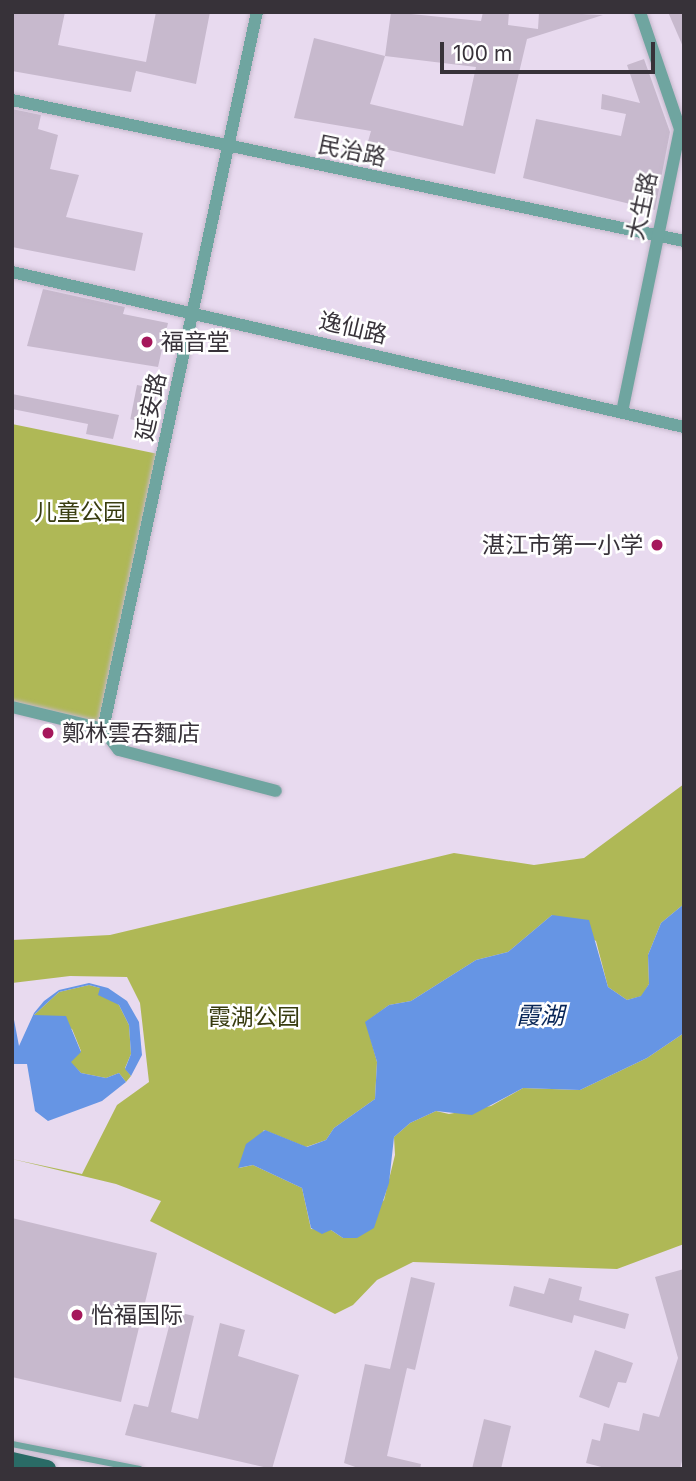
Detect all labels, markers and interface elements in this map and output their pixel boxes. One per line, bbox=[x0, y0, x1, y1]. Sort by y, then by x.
scale bar bbox=[444, 28, 659, 72]
text: 100 m bbox=[453, 41, 512, 66]
street label: 民治路 bbox=[315, 130, 389, 172]
street label: 大生路 bbox=[621, 169, 663, 243]
street label: 逸仙路 bbox=[316, 307, 390, 349]
place label: 福音堂 bbox=[161, 328, 230, 356]
marker: 福音堂 bbox=[139, 334, 155, 350]
street label: 延安路 bbox=[130, 370, 172, 444]
park label: 儿童公园 bbox=[34, 498, 126, 526]
place label: 湛江市第一小学 bbox=[482, 531, 643, 559]
marker: 湛江市第一小学 bbox=[649, 537, 665, 553]
place label: 鄭林雲吞麵店 bbox=[62, 719, 200, 747]
marker: 鄭林雲吞麵店 bbox=[40, 725, 56, 741]
water label: 霞湖 bbox=[516, 1002, 564, 1030]
park label: 霞湖公园 bbox=[208, 1003, 300, 1031]
place label: 怡福国际 bbox=[91, 1301, 183, 1329]
marker: 怡福国际 bbox=[69, 1307, 85, 1323]

